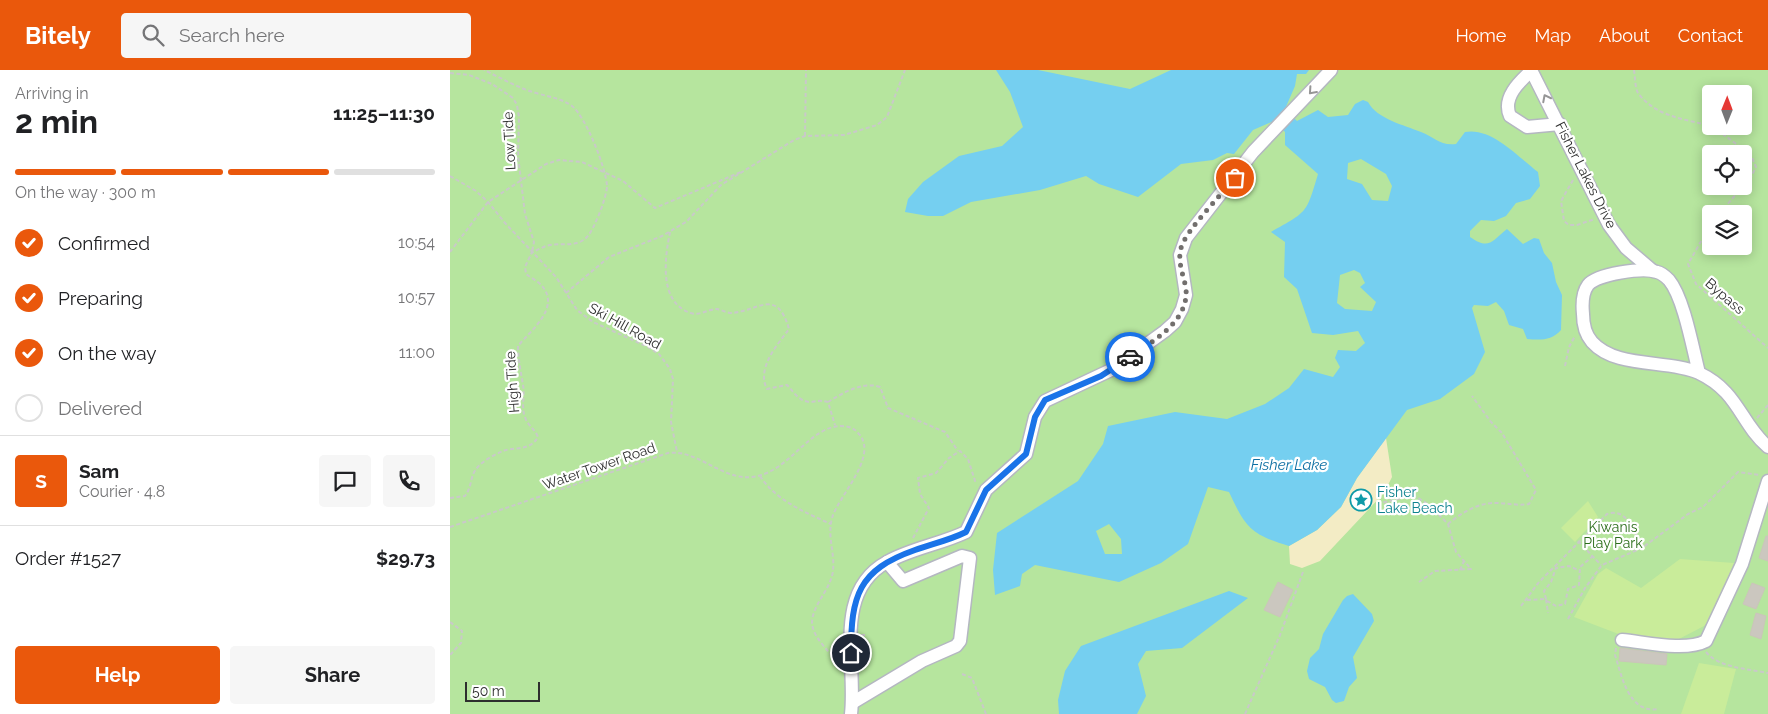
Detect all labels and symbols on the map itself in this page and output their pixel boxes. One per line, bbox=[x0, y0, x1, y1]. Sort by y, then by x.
one-way arrow bbox=[1309, 85, 1318, 94]
north arrow bbox=[1702, 85, 1752, 135]
one-way arrow bbox=[1542, 94, 1552, 103]
street label: Low Tide bbox=[499, 111, 519, 171]
street label: Fisher Lakes Drive bbox=[1552, 119, 1620, 231]
pin bbox=[1214, 157, 1256, 199]
street label: Bypass bbox=[1702, 275, 1748, 317]
street label: Ski Hill Road bbox=[586, 300, 664, 352]
courier bbox=[1105, 332, 1155, 382]
street label: High Tide bbox=[502, 351, 522, 413]
street label: Water Tower Road bbox=[541, 439, 657, 493]
water label: Fisher Lake bbox=[1251, 456, 1327, 474]
place label: Fisher Lake Beach bbox=[1377, 484, 1453, 516]
place icon: Fisher Lake Beach bbox=[1349, 488, 1373, 512]
park label: Kiwanis Play Park bbox=[1583, 519, 1643, 551]
pin bbox=[830, 632, 872, 674]
scale bar bbox=[465, 679, 540, 702]

